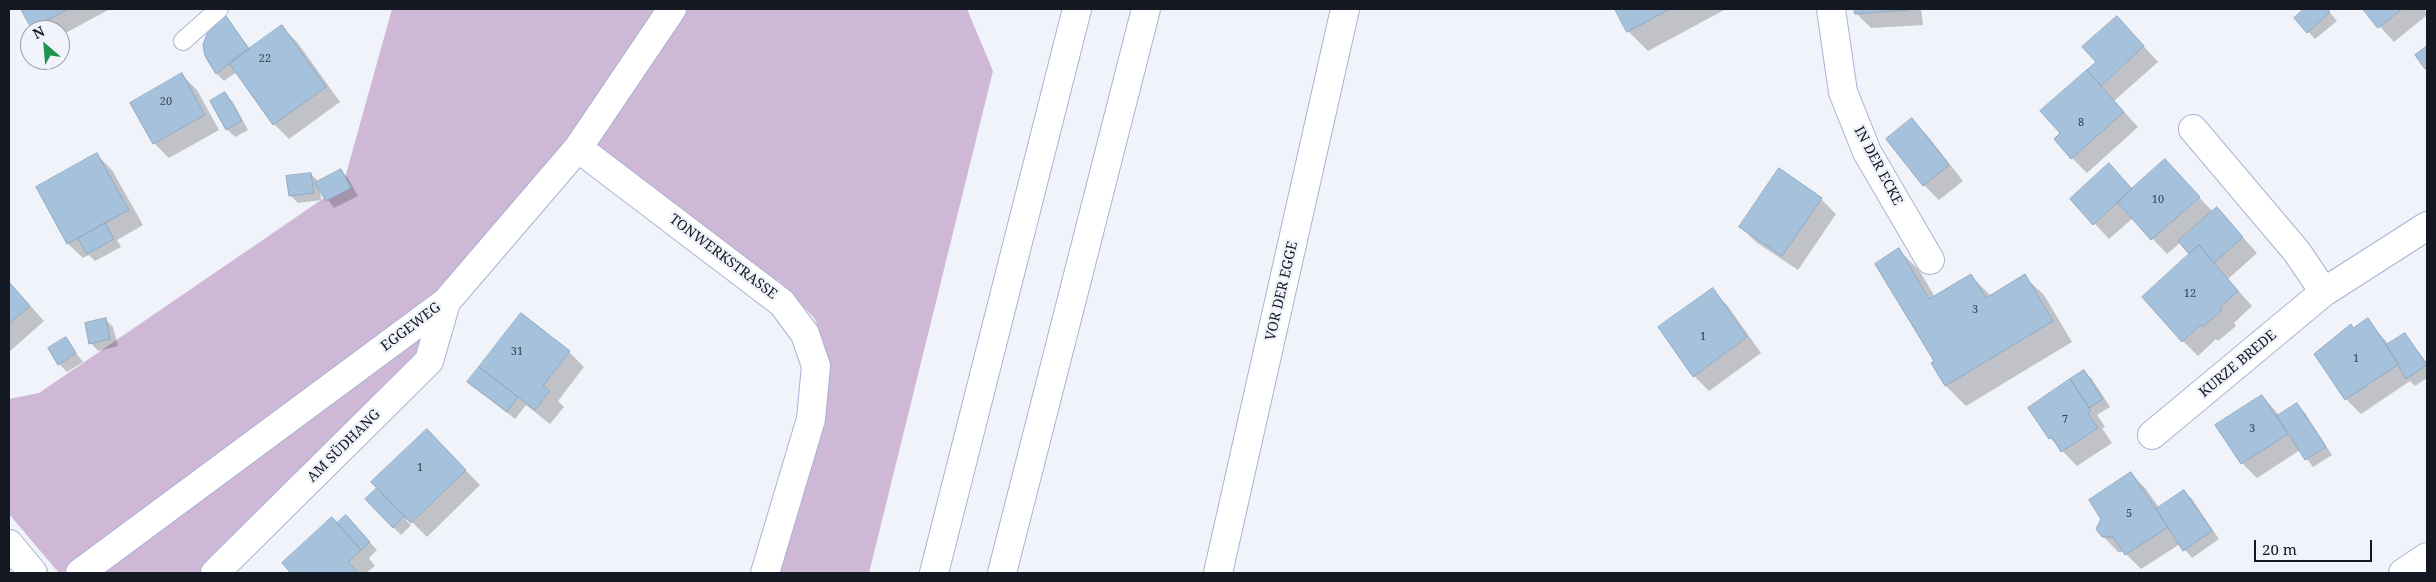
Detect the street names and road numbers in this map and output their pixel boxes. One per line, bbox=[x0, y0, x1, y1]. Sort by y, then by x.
street label: IN DER ECKE bbox=[1850, 124, 1906, 208]
street label: TONWERKSTRASSE bbox=[666, 211, 780, 303]
street label: VOR DER EGGE bbox=[1262, 240, 1302, 342]
street label: EGGEWEG bbox=[378, 299, 444, 355]
street label: KURZE BREDE bbox=[2196, 327, 2280, 401]
street label: AM SÜDHANG bbox=[304, 406, 384, 486]

